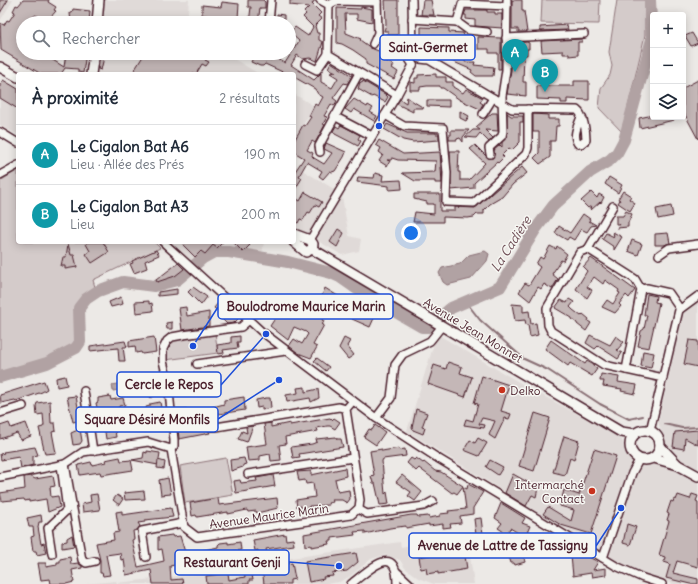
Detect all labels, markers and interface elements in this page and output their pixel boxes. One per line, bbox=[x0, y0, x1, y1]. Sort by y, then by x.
map controls bbox=[650, 12, 686, 120]
button: + bbox=[650, 12, 686, 48]
search box bbox=[16, 16, 296, 60]
icon: search bbox=[30, 27, 52, 49]
text: Rechercher bbox=[62, 29, 140, 48]
callout: Saint-Germet bbox=[380, 35, 475, 60]
text: Saint-Germet bbox=[388, 39, 468, 56]
pin: A bbox=[502, 39, 528, 72]
button: − bbox=[650, 48, 686, 84]
pin: B bbox=[532, 59, 558, 92]
button: layers bbox=[650, 84, 686, 120]
text: À proximité bbox=[32, 87, 118, 109]
text: 2 résultats bbox=[219, 90, 280, 107]
text: Le Cigalon Bat A6 bbox=[70, 137, 189, 156]
text: A bbox=[41, 146, 49, 163]
text: 190 m bbox=[244, 146, 280, 163]
text: Lieu · Allée des Prés bbox=[70, 156, 184, 173]
text: Le Cigalon Bat A3 bbox=[70, 197, 189, 216]
text: B bbox=[41, 206, 49, 223]
text: 200 m bbox=[241, 206, 280, 223]
water label: La Cadière bbox=[487, 212, 536, 275]
text: Lieu bbox=[70, 216, 95, 233]
your location bbox=[401, 223, 421, 243]
callout: Boulodrome Maurice Marin bbox=[218, 294, 393, 319]
street label: Avenue Jean Monnet bbox=[421, 294, 525, 366]
text: Boulodrome Maurice Marin bbox=[227, 298, 386, 315]
callout: Cercle le Repos bbox=[117, 372, 221, 397]
text: Cercle le Repos bbox=[125, 376, 213, 393]
place label: Delko bbox=[510, 383, 541, 398]
marker: Delko bbox=[497, 385, 507, 395]
callout: Square Désiré Monfils bbox=[76, 407, 218, 432]
text: Square Désiré Monfils bbox=[84, 411, 210, 428]
place label: Intermarché Contact bbox=[515, 477, 584, 506]
marker: Intermarché Contact bbox=[587, 486, 597, 496]
street label: Avenue Maurice Marin bbox=[208, 500, 330, 532]
callout: Avenue de Lattre de Tassigny bbox=[409, 533, 596, 558]
text: Avenue de Lattre de Tassigny bbox=[418, 537, 588, 554]
callout: Restaurant Genji bbox=[175, 550, 289, 575]
text: Restaurant Genji bbox=[183, 554, 281, 571]

